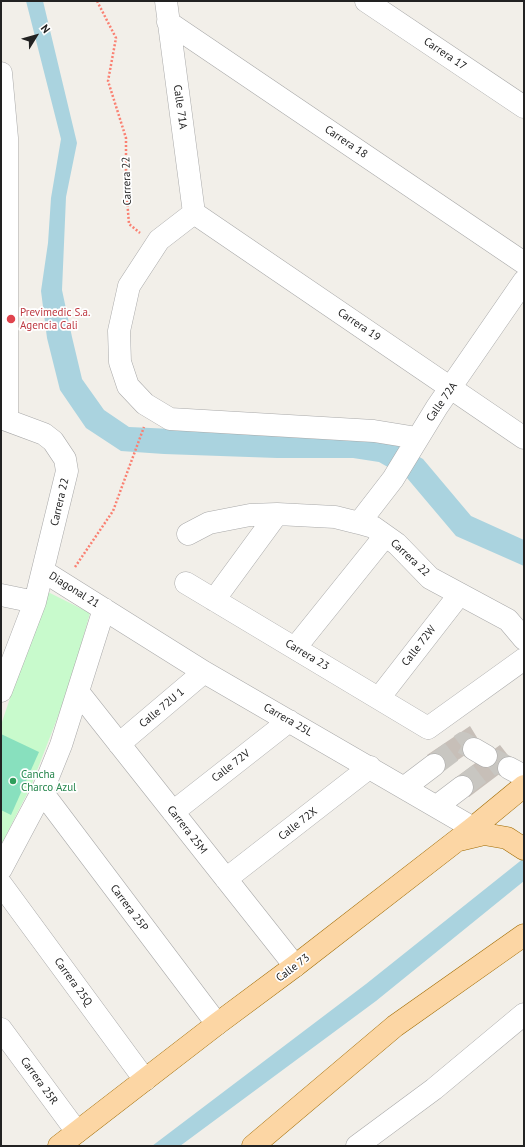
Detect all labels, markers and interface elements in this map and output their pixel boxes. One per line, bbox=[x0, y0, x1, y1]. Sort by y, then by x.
north arrow bbox=[16, 16, 56, 56]
text: N bbox=[38, 22, 53, 36]
street label: Carrera 17 bbox=[421, 35, 469, 73]
street label: Calle 71A bbox=[170, 84, 190, 130]
street label: Carrera 18 bbox=[322, 123, 370, 161]
street label: Carrera 22 bbox=[120, 156, 134, 206]
place label: Previmedic S.a. Agencia Cali bbox=[20, 306, 90, 332]
street label: Carrera 19 bbox=[335, 306, 383, 344]
marker: Previmedic S.a. Agencia Cali bbox=[5, 313, 17, 325]
street label: Calle 72A bbox=[424, 380, 460, 424]
street label: Carrera 22 bbox=[48, 477, 72, 527]
street label: Carrera 22 bbox=[388, 537, 432, 579]
street label: Diagonal 21 bbox=[46, 569, 102, 611]
street label: Calle 72W bbox=[399, 623, 439, 669]
street label: Carrera 23 bbox=[283, 637, 331, 673]
street label: Calle 72U 1 bbox=[137, 685, 187, 731]
street label: Carrera 25L bbox=[261, 701, 315, 739]
street label: Calle 72V bbox=[209, 747, 253, 785]
place label: Cancha Charco Azul bbox=[21, 768, 76, 794]
marker: Cancha Charco Azul bbox=[8, 776, 18, 786]
street label: Carrera 25M bbox=[164, 803, 210, 857]
street label: Calle 72X bbox=[276, 805, 320, 843]
street label: Carrera 25P bbox=[107, 882, 151, 934]
street label: Calle 73 bbox=[274, 951, 312, 985]
street label: Carrera 25Q bbox=[51, 955, 95, 1009]
street label: Carrera 25R bbox=[17, 1055, 61, 1107]

